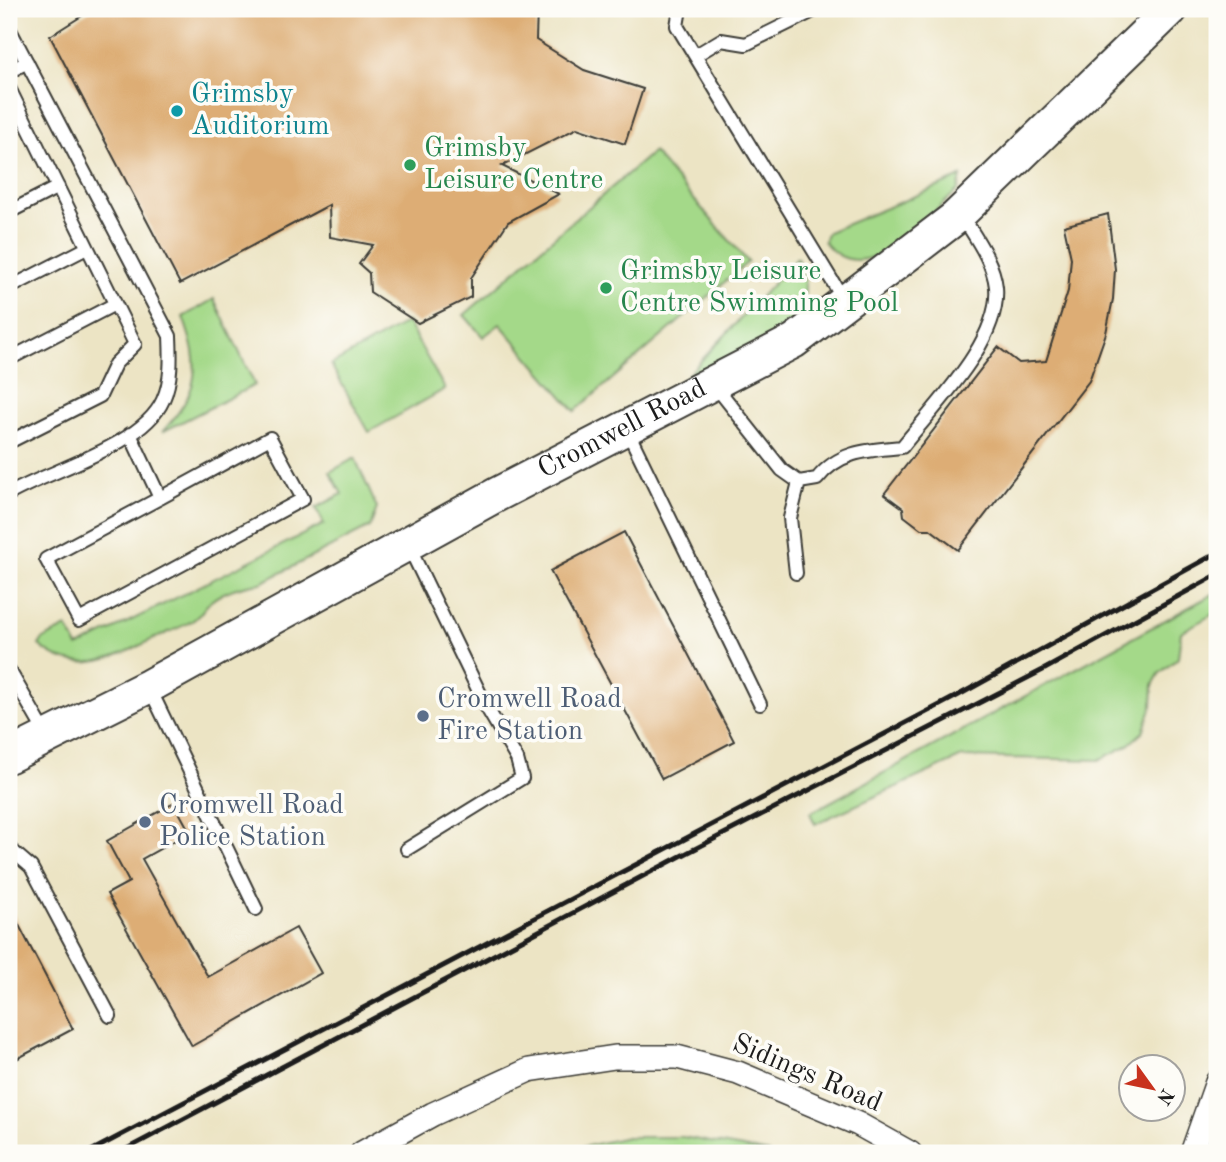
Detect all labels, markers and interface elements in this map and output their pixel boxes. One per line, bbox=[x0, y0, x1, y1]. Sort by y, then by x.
place label: Grimsby Auditorium bbox=[191, 81, 329, 141]
marker: Grimsby Auditorium bbox=[169, 103, 185, 119]
place label: Grimsby Leisure Centre bbox=[424, 135, 603, 195]
marker: Grimsby Leisure Centre bbox=[402, 157, 418, 173]
place label: Grimsby Leisure Centre Swimming Pool bbox=[620, 258, 898, 318]
marker: Grimsby Leisure Centre Swimming Pool bbox=[598, 280, 614, 296]
street label: Cromwell Road bbox=[534, 375, 711, 485]
place label: Cromwell Road Fire Station bbox=[437, 686, 622, 746]
marker: Cromwell Road Fire Station bbox=[415, 708, 431, 724]
place label: Cromwell Road Police Station bbox=[159, 792, 344, 852]
marker: Cromwell Road Police Station bbox=[137, 814, 153, 830]
street label: Sidings Road bbox=[728, 1030, 886, 1118]
north arrow bbox=[1118, 1054, 1188, 1124]
text: N bbox=[1152, 1085, 1176, 1108]

